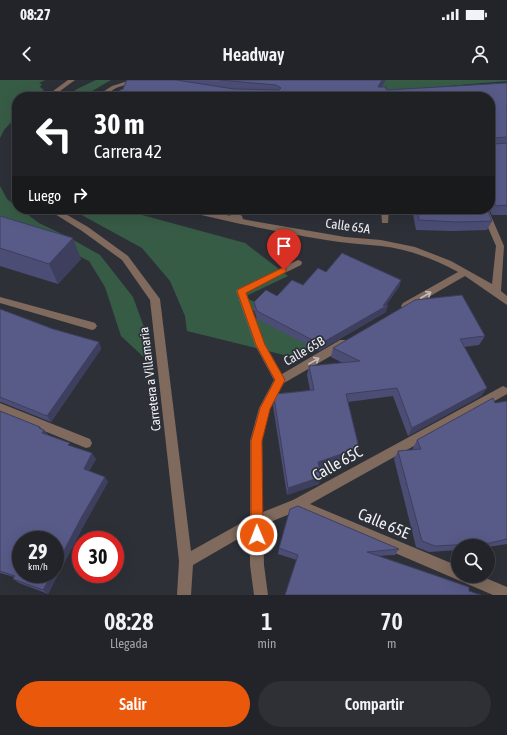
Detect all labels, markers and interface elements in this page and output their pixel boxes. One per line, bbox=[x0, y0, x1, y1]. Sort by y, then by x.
text: 08:27 bbox=[20, 6, 51, 23]
icon: back bbox=[16, 43, 38, 65]
icon: person bbox=[469, 43, 491, 65]
text: Headway bbox=[223, 44, 284, 65]
icon: left bbox=[28, 108, 80, 160]
text: 30 m bbox=[94, 108, 144, 140]
text: Carrera 42 bbox=[94, 141, 162, 162]
icon: right bbox=[69, 184, 91, 206]
text: Luego bbox=[28, 187, 61, 204]
street label: Calle 65A bbox=[325, 215, 372, 237]
pin bbox=[267, 229, 301, 270]
icon: arrive bbox=[273, 235, 295, 257]
one-way arrow bbox=[420, 290, 432, 298]
street label: Carretera a Villamaria bbox=[136, 326, 164, 432]
street label: Calle 65B bbox=[281, 333, 328, 369]
one-way arrow bbox=[308, 356, 320, 364]
street label: Calle 65C bbox=[309, 442, 365, 484]
street label: Calle 65E bbox=[356, 504, 413, 542]
position arrow bbox=[236, 514, 278, 556]
speed limit sign: 30 bbox=[72, 531, 124, 583]
map controls bbox=[451, 539, 495, 583]
button: search bbox=[451, 539, 495, 583]
text: 29 bbox=[29, 540, 47, 563]
text: km/h bbox=[28, 561, 48, 572]
text: 08:28 bbox=[104, 608, 154, 635]
text: 1 bbox=[261, 608, 273, 635]
text: 70 bbox=[380, 608, 403, 635]
text: Llegada bbox=[110, 636, 148, 651]
text: min bbox=[258, 636, 276, 651]
text: m bbox=[387, 636, 396, 651]
button: Salir bbox=[16, 681, 250, 727]
button: Compartir bbox=[258, 681, 491, 727]

